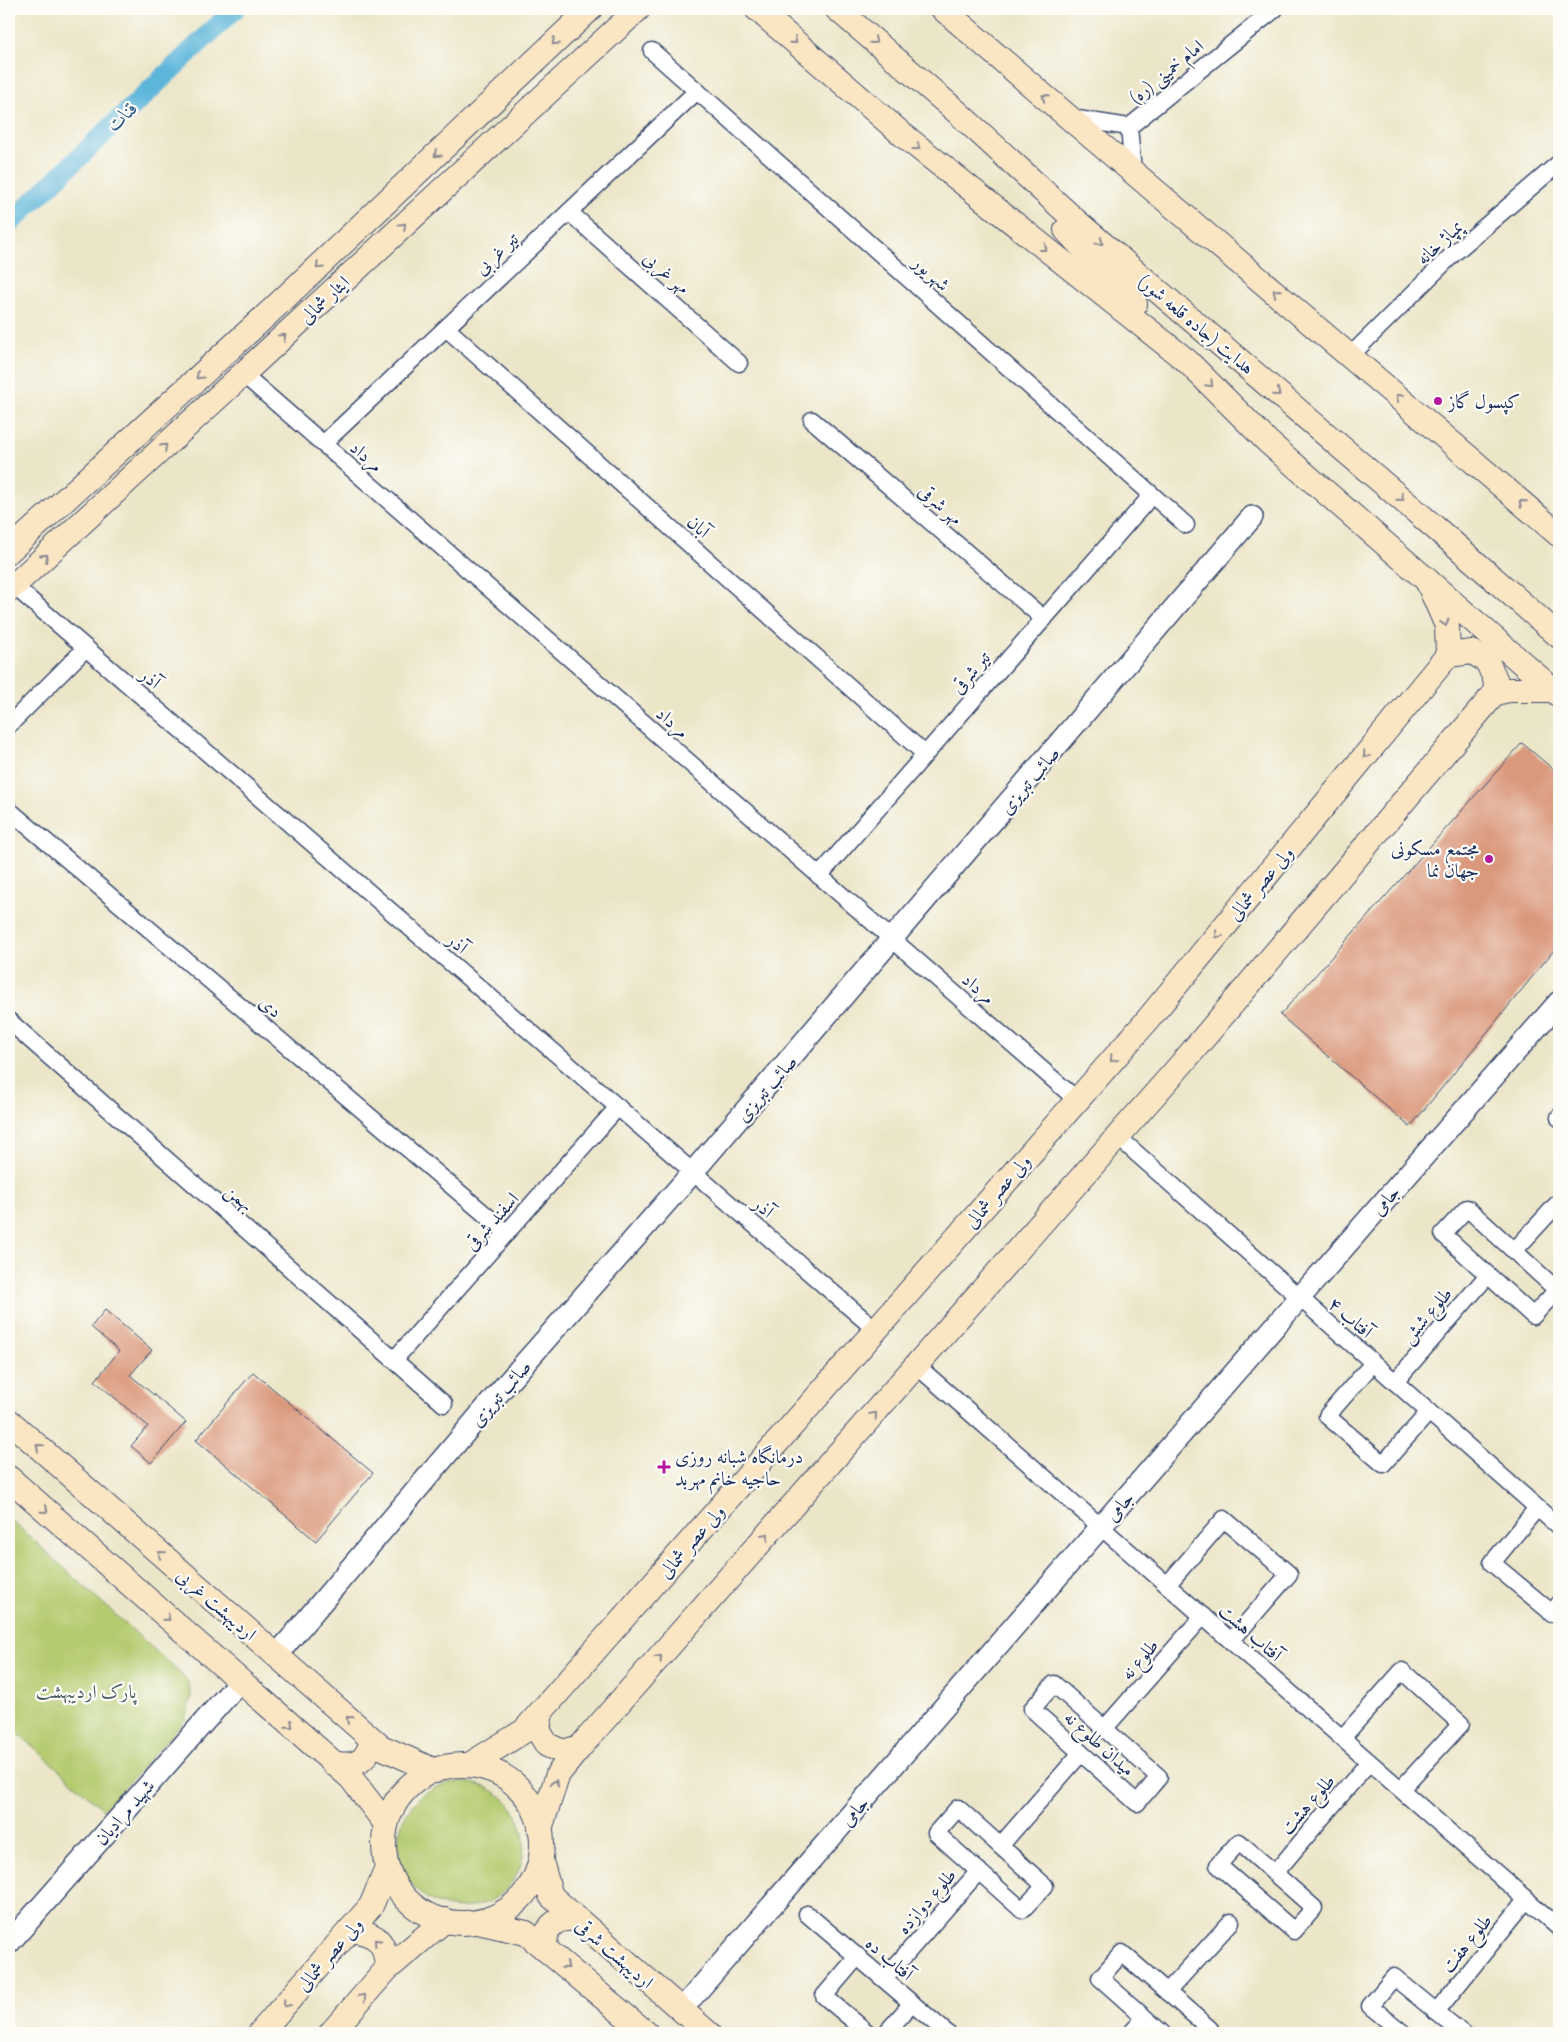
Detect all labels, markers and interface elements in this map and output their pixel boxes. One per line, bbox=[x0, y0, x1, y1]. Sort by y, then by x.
one-way arrow bbox=[788, 35, 797, 44]
one-way arrow bbox=[869, 35, 878, 44]
street label: امام خمینی (ره) bbox=[1125, 35, 1211, 112]
one-way arrow bbox=[551, 36, 560, 45]
one-way arrow bbox=[1041, 93, 1050, 102]
water label: قنات bbox=[102, 96, 144, 138]
one-way arrow bbox=[911, 141, 920, 149]
one-way arrow bbox=[433, 148, 442, 157]
street label: پمپاژ خانه bbox=[1412, 216, 1469, 271]
one-way arrow bbox=[397, 223, 406, 232]
street label: تیر غربی bbox=[470, 228, 525, 282]
one-way arrow bbox=[1094, 236, 1103, 245]
one-way arrow bbox=[1039, 242, 1048, 251]
street label: مهر غربی bbox=[637, 247, 694, 301]
street label: شهریور bbox=[906, 250, 954, 297]
one-way arrow bbox=[315, 260, 324, 269]
street label: هدایت (جاده قلعه شور) bbox=[1133, 270, 1259, 381]
street label: ایثار شمالی bbox=[295, 271, 356, 330]
one-way arrow bbox=[1272, 289, 1281, 298]
one-way arrow bbox=[278, 334, 287, 343]
one-way arrow bbox=[196, 370, 205, 379]
one-way arrow bbox=[1204, 378, 1213, 387]
one-way arrow bbox=[1271, 387, 1280, 395]
place label: کپسول گاز bbox=[1446, 390, 1520, 415]
one-way arrow bbox=[1396, 394, 1405, 403]
marker: کپسول گاز bbox=[1432, 395, 1444, 407]
street label: مرداد bbox=[344, 436, 387, 479]
one-way arrow bbox=[158, 444, 167, 453]
street label: مهر شرقی bbox=[912, 480, 967, 531]
one-way arrow bbox=[1395, 492, 1404, 501]
one-way arrow bbox=[1519, 500, 1528, 509]
street label: آبان bbox=[681, 511, 716, 545]
one-way arrow bbox=[39, 554, 48, 563]
one-way arrow bbox=[1439, 618, 1449, 627]
street label: تیر شرقی bbox=[946, 647, 997, 700]
street label: آذر bbox=[133, 662, 167, 696]
street label: مرداد bbox=[650, 702, 693, 745]
street label: صائب تبریزی bbox=[995, 742, 1066, 820]
one-way arrow bbox=[1363, 749, 1371, 758]
place label: مجتمع مسکونی جهان نما bbox=[1391, 838, 1479, 884]
street label: ولی عصر شمالی bbox=[1223, 842, 1300, 926]
marker: مجتمع مسکونی جهان نما bbox=[1483, 853, 1495, 865]
street label: آذر bbox=[440, 927, 474, 961]
one-way arrow bbox=[1214, 929, 1223, 938]
street label: مرداد bbox=[956, 968, 999, 1011]
street label: دی bbox=[253, 991, 286, 1024]
street label: صائب تبریزی bbox=[732, 1051, 803, 1128]
one-way arrow bbox=[1111, 1053, 1119, 1062]
street label: ولی عصر شمالی bbox=[960, 1150, 1037, 1234]
street label: بهمن bbox=[219, 1179, 258, 1218]
street label: جامی bbox=[1367, 1181, 1406, 1221]
street label: اسفند شرقی bbox=[460, 1188, 525, 1257]
street label: آذر bbox=[746, 1191, 780, 1225]
street label: طلوع شش bbox=[1396, 1283, 1460, 1351]
street label: آفتاب ۴ bbox=[1322, 1293, 1378, 1346]
street label: صائب تبریزی bbox=[466, 1356, 537, 1433]
one-way arrow bbox=[868, 1411, 877, 1420]
one-way arrow bbox=[35, 1444, 44, 1453]
place label: درمانگاه شبانه‌ روزی حاجیه‌ خانم مهربد bbox=[675, 1444, 803, 1495]
marker: درمانگاه شبانه‌ روزی حاجیه‌ خانم مهربد bbox=[657, 1460, 671, 1474]
street label: جامی bbox=[1101, 1487, 1140, 1527]
street label: ولی عصر شمالی bbox=[654, 1500, 731, 1584]
one-way arrow bbox=[40, 1504, 49, 1513]
one-way arrow bbox=[760, 1533, 769, 1542]
one-way arrow bbox=[157, 1551, 166, 1560]
street label: اردیبهشت غربی bbox=[170, 1564, 261, 1648]
street label: آفتاب هشت bbox=[1213, 1599, 1288, 1669]
one-way arrow bbox=[162, 1612, 171, 1621]
street label: طلوع نه bbox=[1116, 1635, 1166, 1687]
one-way arrow bbox=[653, 1655, 662, 1664]
park label: پارک اردیبهشت bbox=[36, 1681, 138, 1705]
street label: میدان طلوع نه bbox=[1057, 1706, 1139, 1784]
one-way arrow bbox=[345, 1716, 354, 1725]
one-way arrow bbox=[284, 1719, 293, 1728]
street label: طلوع هشت bbox=[1276, 1770, 1343, 1842]
street label: شهید مرادیان bbox=[90, 1775, 161, 1851]
one-way arrow bbox=[549, 1779, 559, 1787]
street label: جامی bbox=[836, 1792, 875, 1832]
street label: طلوع دوازده bbox=[892, 1864, 964, 1941]
street label: طلوع هفت bbox=[1437, 1910, 1500, 1980]
street label: ولی عصر شمالی bbox=[292, 1913, 369, 1997]
street label: اردیبهشت شرقی bbox=[570, 1914, 658, 1995]
street label: آفتاب ده bbox=[860, 1932, 919, 1988]
one-way arrow bbox=[374, 1938, 383, 1947]
one-way arrow bbox=[561, 1961, 570, 1970]
one-way arrow bbox=[358, 1993, 367, 2002]
one-way arrow bbox=[283, 1998, 292, 2007]

